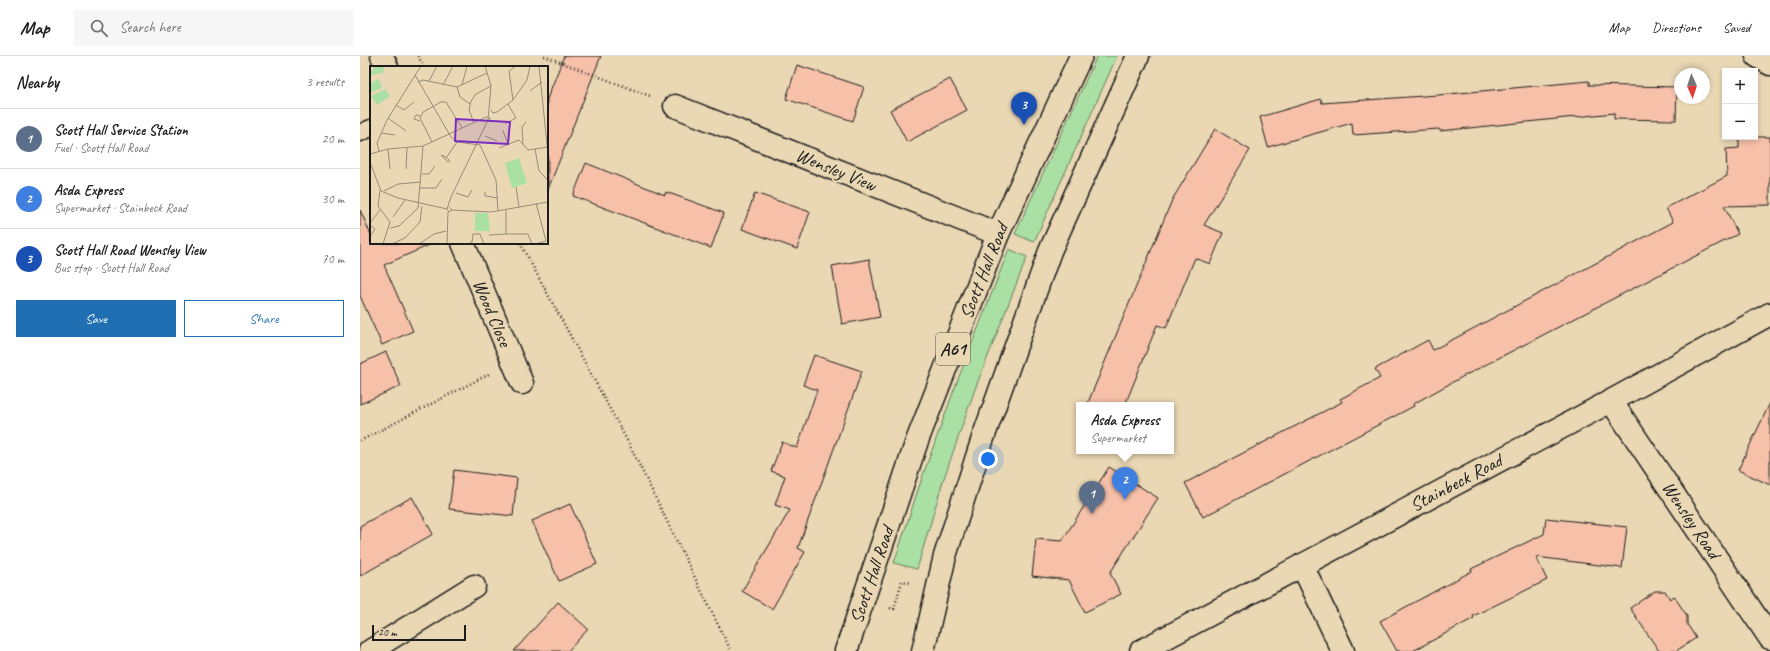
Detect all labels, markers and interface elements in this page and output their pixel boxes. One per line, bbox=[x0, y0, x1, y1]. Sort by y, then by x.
search box bbox=[74, 10, 354, 46]
text: Map bbox=[20, 16, 50, 40]
icon: search bbox=[88, 17, 110, 39]
text: Search here bbox=[120, 18, 181, 37]
text: Map bbox=[1609, 19, 1630, 36]
text: Directions bbox=[1652, 19, 1701, 36]
text: Saved bbox=[1723, 19, 1750, 36]
inset map bbox=[370, 66, 548, 244]
north arrow bbox=[1674, 68, 1710, 104]
map controls bbox=[1722, 68, 1758, 140]
button: + bbox=[1722, 68, 1758, 104]
text: Nearby bbox=[16, 72, 59, 93]
text: 3 results bbox=[306, 74, 344, 90]
pin: 3 bbox=[1011, 92, 1037, 125]
button: − bbox=[1722, 104, 1758, 140]
text: Scott Hall Service Station bbox=[54, 121, 188, 140]
text: 1 bbox=[26, 131, 32, 147]
text: 20 m bbox=[322, 131, 344, 147]
text: Fuel · Scott Hall Road bbox=[54, 140, 149, 156]
street label: Wensley View bbox=[792, 143, 881, 197]
text: Asda Express bbox=[54, 181, 123, 200]
text: 2 bbox=[26, 191, 32, 207]
text: 30 m bbox=[322, 191, 344, 207]
text: Supermarket · Stainbeck Road bbox=[54, 200, 187, 216]
street label: Scott Hall Road bbox=[954, 218, 1015, 322]
text: Scott Hall Road Wensley View bbox=[54, 241, 206, 260]
text: 3 bbox=[26, 251, 32, 267]
text: 70 m bbox=[322, 251, 344, 267]
text: Bus stop · Scott Hall Road bbox=[54, 260, 169, 276]
street label: Wood Close bbox=[467, 276, 518, 352]
button: Save bbox=[16, 300, 176, 337]
button: Share bbox=[184, 300, 344, 337]
road number: A61 bbox=[936, 333, 970, 365]
popup bbox=[1076, 402, 1174, 454]
text: Asda Express bbox=[1090, 411, 1160, 430]
text: Supermarket bbox=[1090, 430, 1146, 446]
street label: Stainbeck Road bbox=[1406, 448, 1508, 517]
your location bbox=[978, 449, 998, 469]
pin: 2 bbox=[1112, 467, 1138, 500]
street label: Wensley Road bbox=[1656, 477, 1728, 566]
pin: 1 bbox=[1079, 481, 1105, 514]
street label: Scott Hall Road bbox=[844, 521, 901, 626]
scale bar bbox=[372, 623, 466, 642]
text: 20 m bbox=[378, 625, 397, 639]

